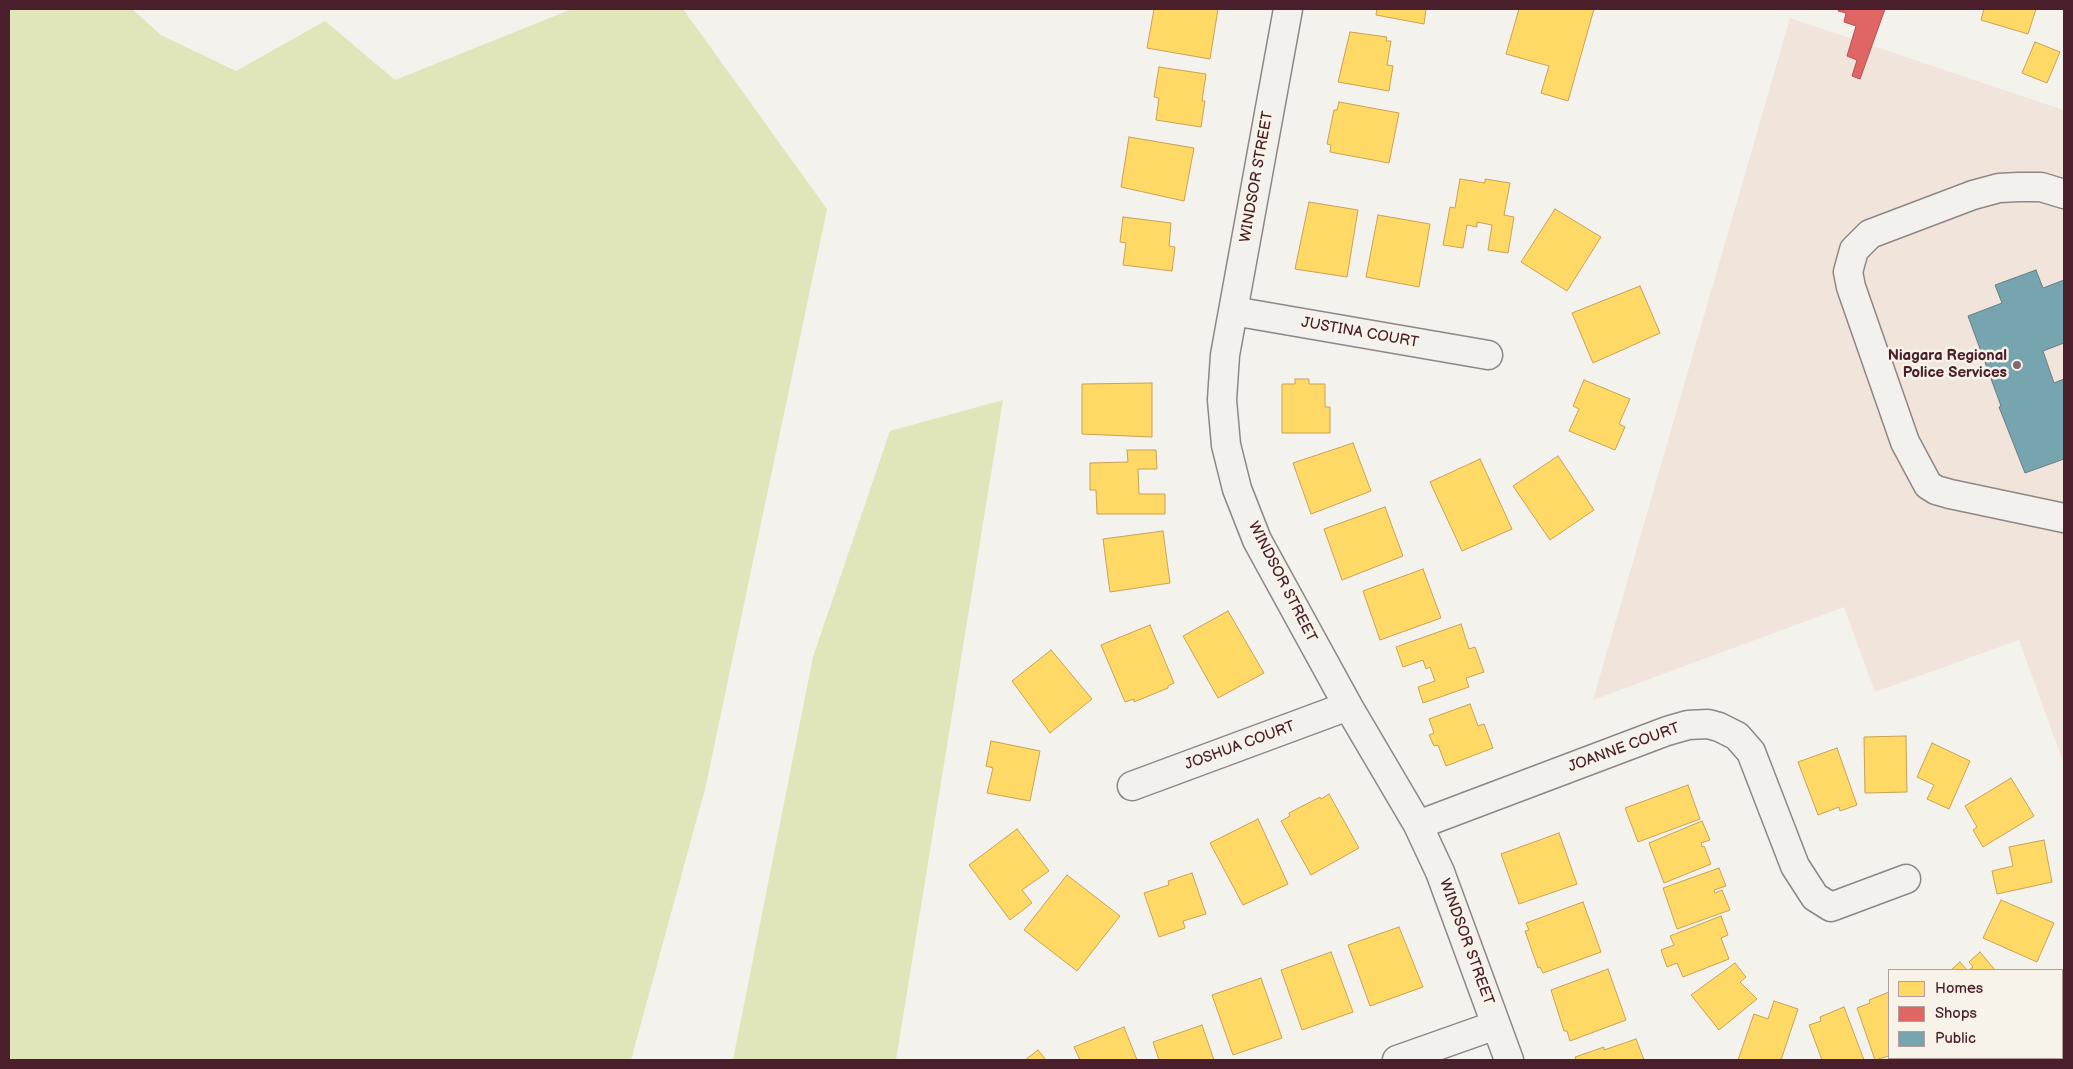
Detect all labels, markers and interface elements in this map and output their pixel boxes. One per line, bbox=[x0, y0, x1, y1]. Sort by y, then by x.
street label: WINDSOR STREET bbox=[1237, 110, 1277, 244]
street label: JUSTINA COURT bbox=[1300, 314, 1420, 352]
place label: Niagara Regional Police Services bbox=[1888, 347, 2007, 382]
marker: Niagara Regional Police Services bbox=[2011, 359, 2023, 371]
street label: WINDSOR STREET bbox=[1244, 519, 1320, 645]
street label: JOSHUA COURT bbox=[1182, 718, 1298, 774]
street label: JOANNE COURT bbox=[1566, 719, 1682, 777]
street label: WINDSOR STREET bbox=[1435, 876, 1497, 1008]
legend bbox=[1888, 969, 2063, 1059]
text: Homes bbox=[1935, 979, 1983, 998]
text: Shops bbox=[1935, 1004, 1977, 1023]
text: Public bbox=[1935, 1029, 1976, 1048]

